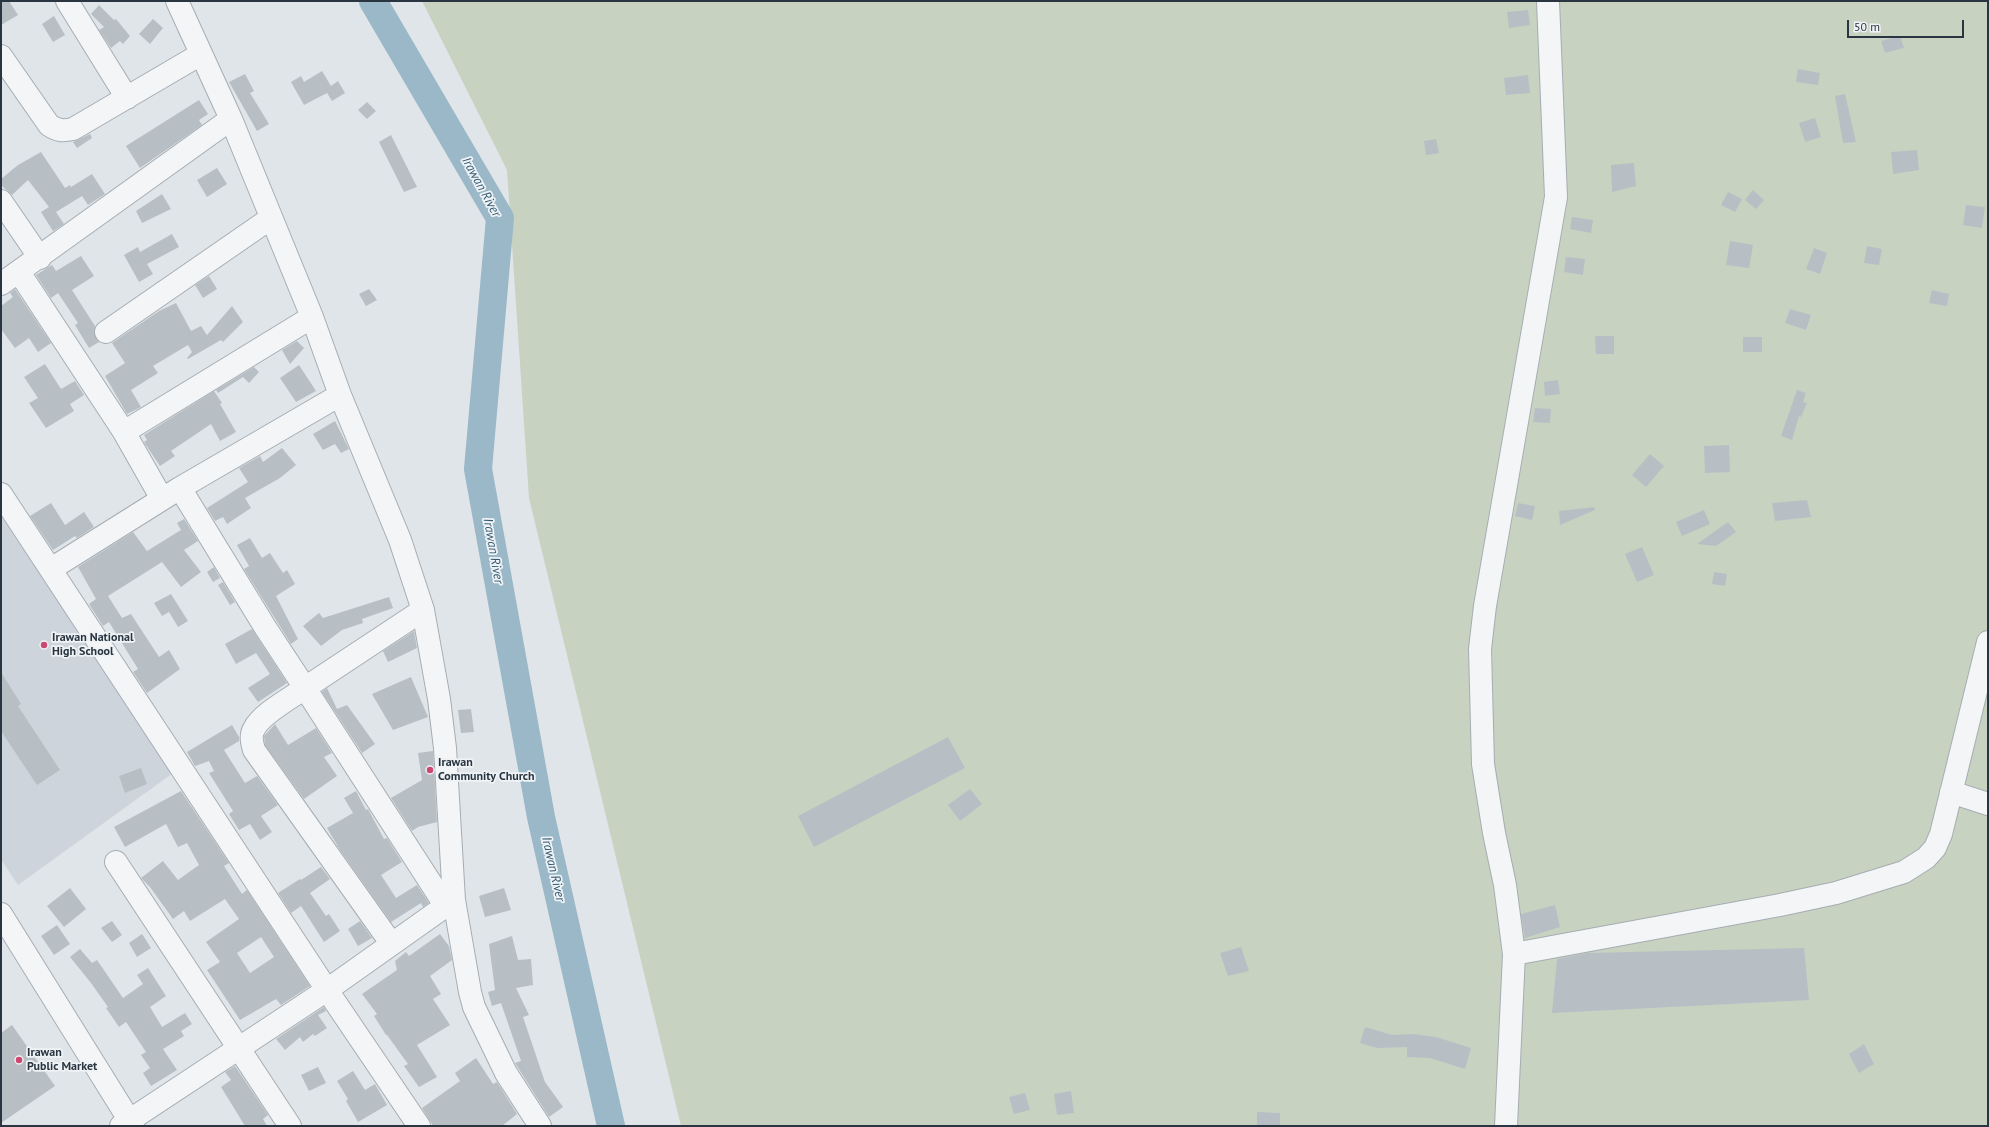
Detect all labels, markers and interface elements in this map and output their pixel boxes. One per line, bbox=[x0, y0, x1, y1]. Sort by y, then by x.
scale bar bbox=[1849, 12, 1966, 38]
text: 50 m bbox=[1854, 19, 1880, 34]
water label: Irawan River bbox=[458, 154, 504, 220]
water label: Irawan River bbox=[480, 517, 506, 585]
place label: Irawan National High School bbox=[52, 631, 133, 659]
marker: Irawan National High School bbox=[39, 640, 49, 650]
place label: Irawan Community Church bbox=[438, 756, 535, 784]
marker: Irawan Community Church bbox=[425, 765, 435, 775]
water label: Irawan River bbox=[538, 835, 568, 903]
place label: Irawan Public Market bbox=[27, 1046, 97, 1074]
marker: Irawan Public Market bbox=[14, 1055, 24, 1065]

